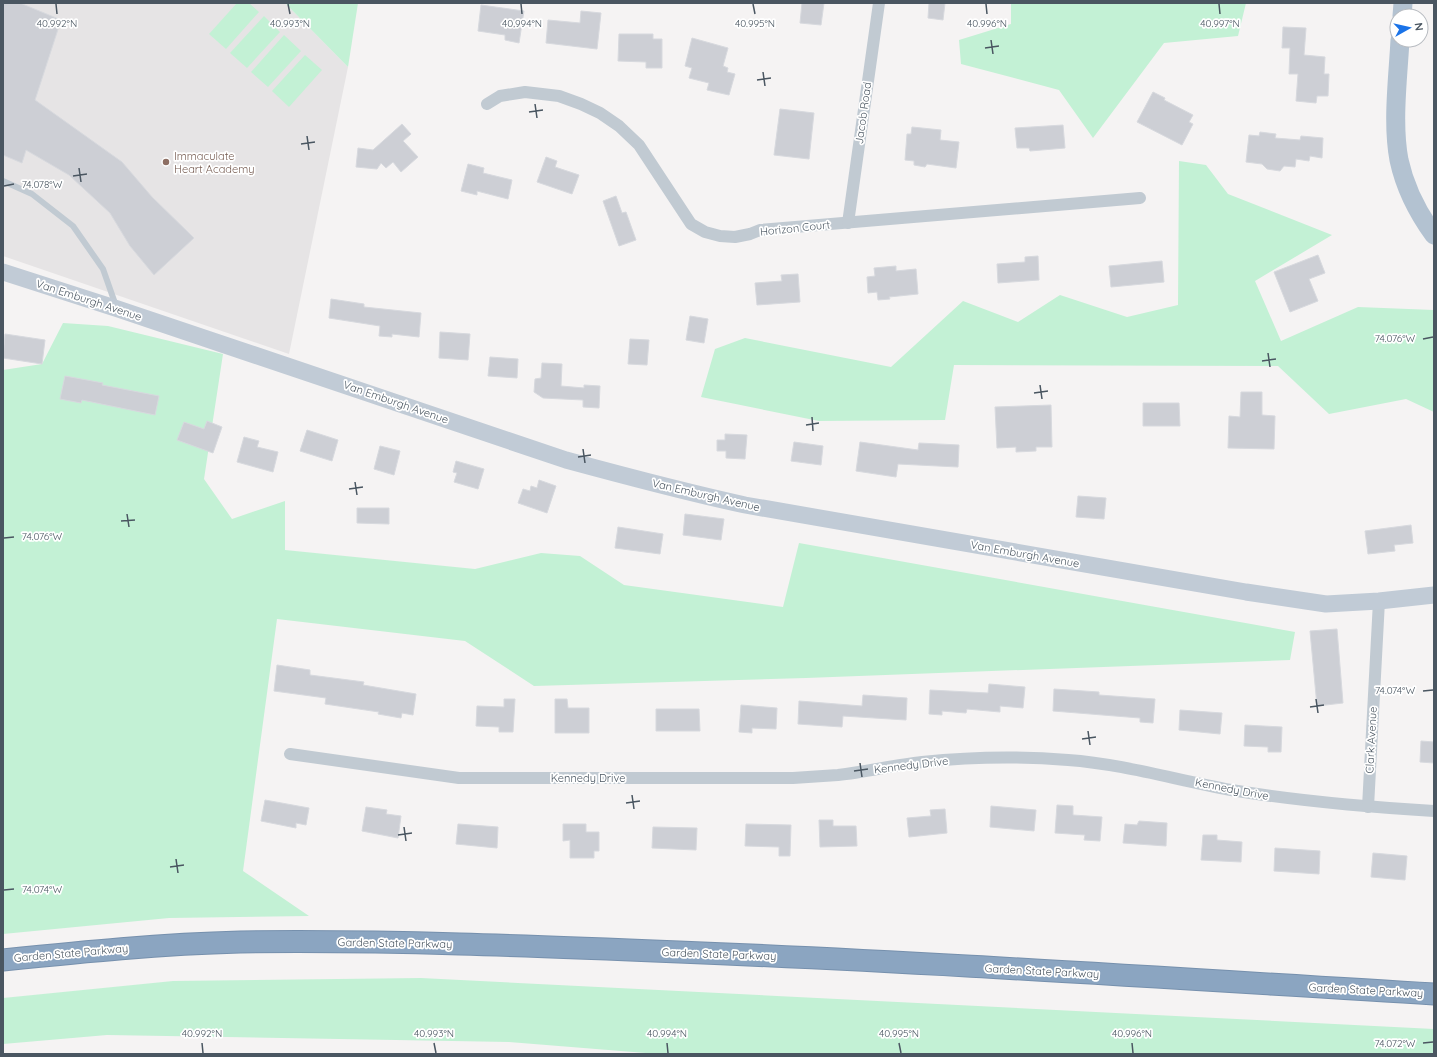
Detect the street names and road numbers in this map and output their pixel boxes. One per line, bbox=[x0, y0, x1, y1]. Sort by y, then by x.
street label: Jacob Road bbox=[852, 81, 874, 145]
street label: Horizon Court bbox=[759, 217, 831, 239]
street label: Van Emburgh Avenue bbox=[34, 276, 144, 324]
street label: Van Emburgh Avenue bbox=[342, 377, 450, 427]
street label: Van Emburgh Avenue bbox=[651, 476, 761, 514]
street label: Van Emburgh Avenue bbox=[970, 538, 1080, 570]
street label: Clark Avenue bbox=[1362, 706, 1380, 774]
street label: Kennedy Drive bbox=[873, 753, 949, 777]
street label: Kennedy Drive bbox=[551, 771, 625, 785]
street label: Kennedy Drive bbox=[1194, 775, 1270, 803]
street label: Garden State Parkway bbox=[338, 935, 452, 951]
street label: Garden State Parkway bbox=[13, 941, 129, 965]
street label: Garden State Parkway bbox=[661, 945, 777, 963]
street label: Garden State Parkway bbox=[984, 961, 1100, 981]
street label: Garden State Parkway bbox=[1308, 980, 1424, 1000]

